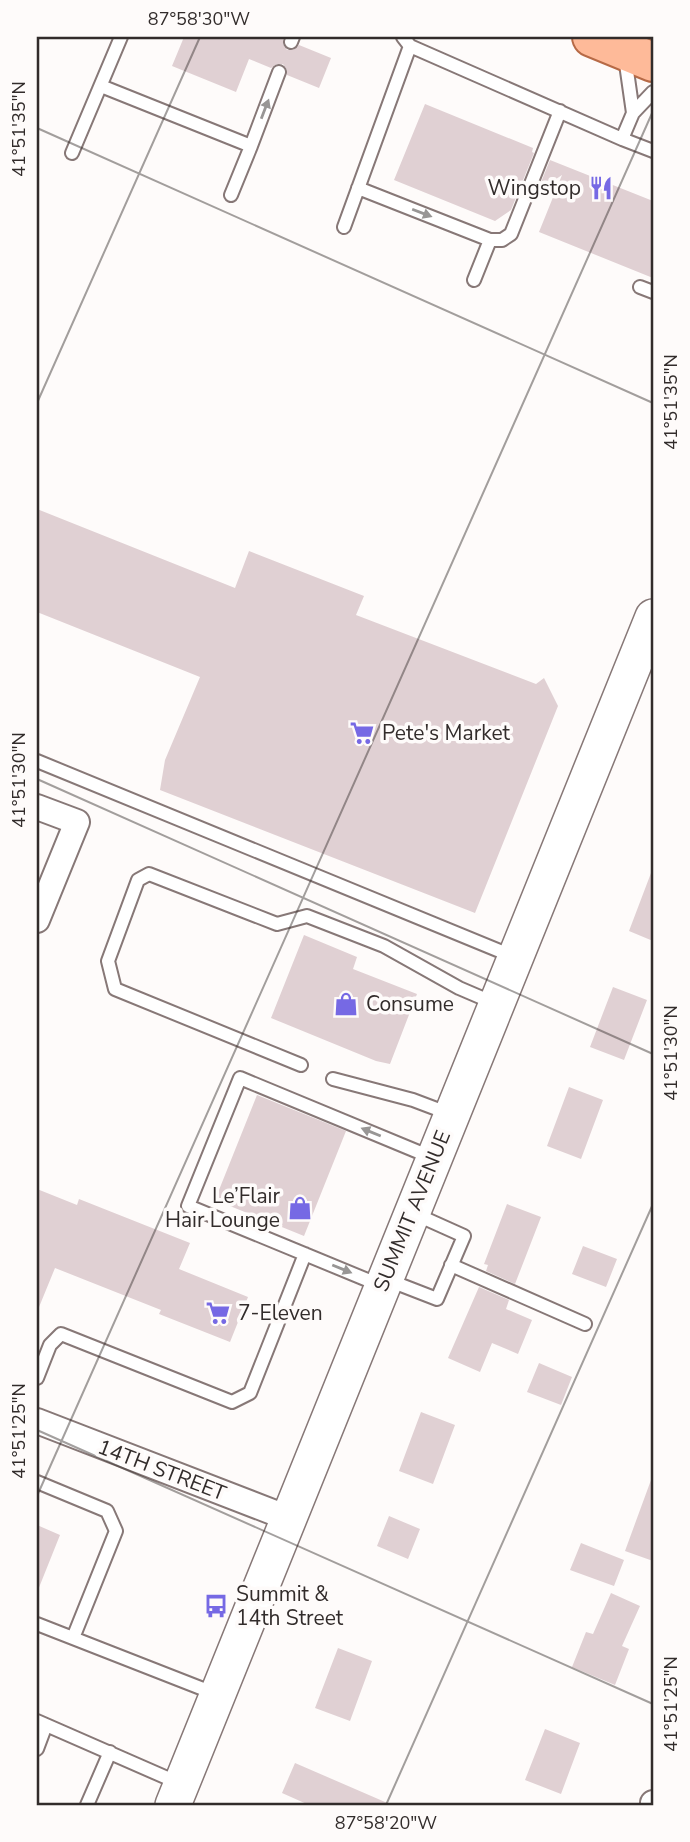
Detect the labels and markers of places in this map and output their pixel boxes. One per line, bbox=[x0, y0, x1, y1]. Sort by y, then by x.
place label: Wingstop bbox=[488, 174, 581, 202]
restaurant icon: Wingstop bbox=[587, 174, 615, 202]
supermarket icon: Pete's Market bbox=[348, 719, 376, 747]
place label: Pete's Market bbox=[382, 719, 511, 747]
shop icon: Consume bbox=[332, 990, 360, 1018]
place label: Consume bbox=[366, 990, 454, 1018]
place label: Le’Flair Hair Lounge bbox=[165, 1182, 280, 1234]
shop icon: Le’Flair Hair Lounge bbox=[286, 1194, 314, 1222]
supermarket icon: 7-Eleven bbox=[204, 1299, 232, 1327]
place label: 7-Eleven bbox=[238, 1299, 323, 1327]
place label: Summit & 14th Street bbox=[236, 1580, 344, 1632]
bus stop icon: Summit & 14th Street bbox=[202, 1592, 230, 1620]

